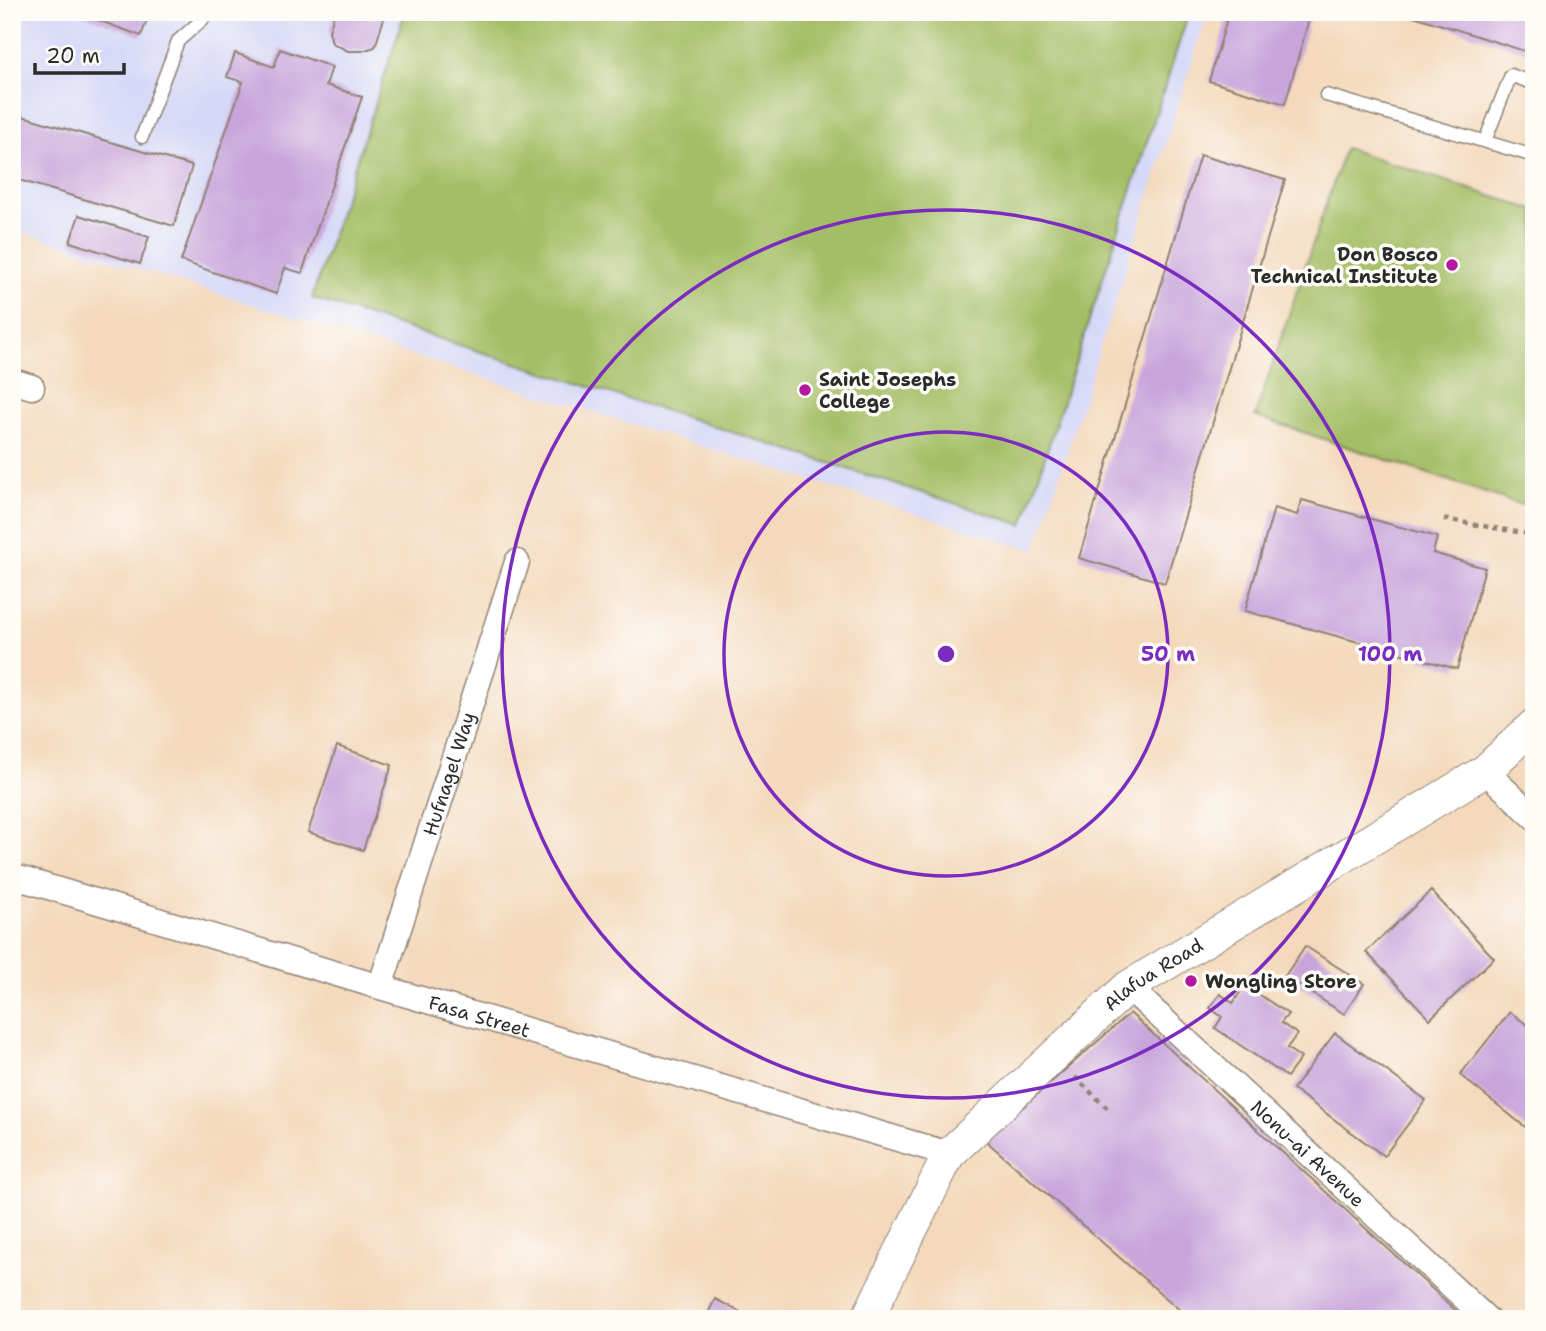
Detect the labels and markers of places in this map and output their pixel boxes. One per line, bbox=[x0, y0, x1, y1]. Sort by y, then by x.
place label: Don Bosco Technical Institute bbox=[1251, 242, 1438, 289]
marker: Don Bosco Technical Institute bbox=[1444, 257, 1460, 273]
place label: Saint Josephs College bbox=[819, 367, 956, 414]
marker: Saint Josephs College bbox=[797, 382, 813, 398]
centre of rings bbox=[934, 642, 958, 666]
place label: Wongling Store bbox=[1205, 969, 1357, 994]
marker: Wongling Store bbox=[1183, 973, 1199, 989]

